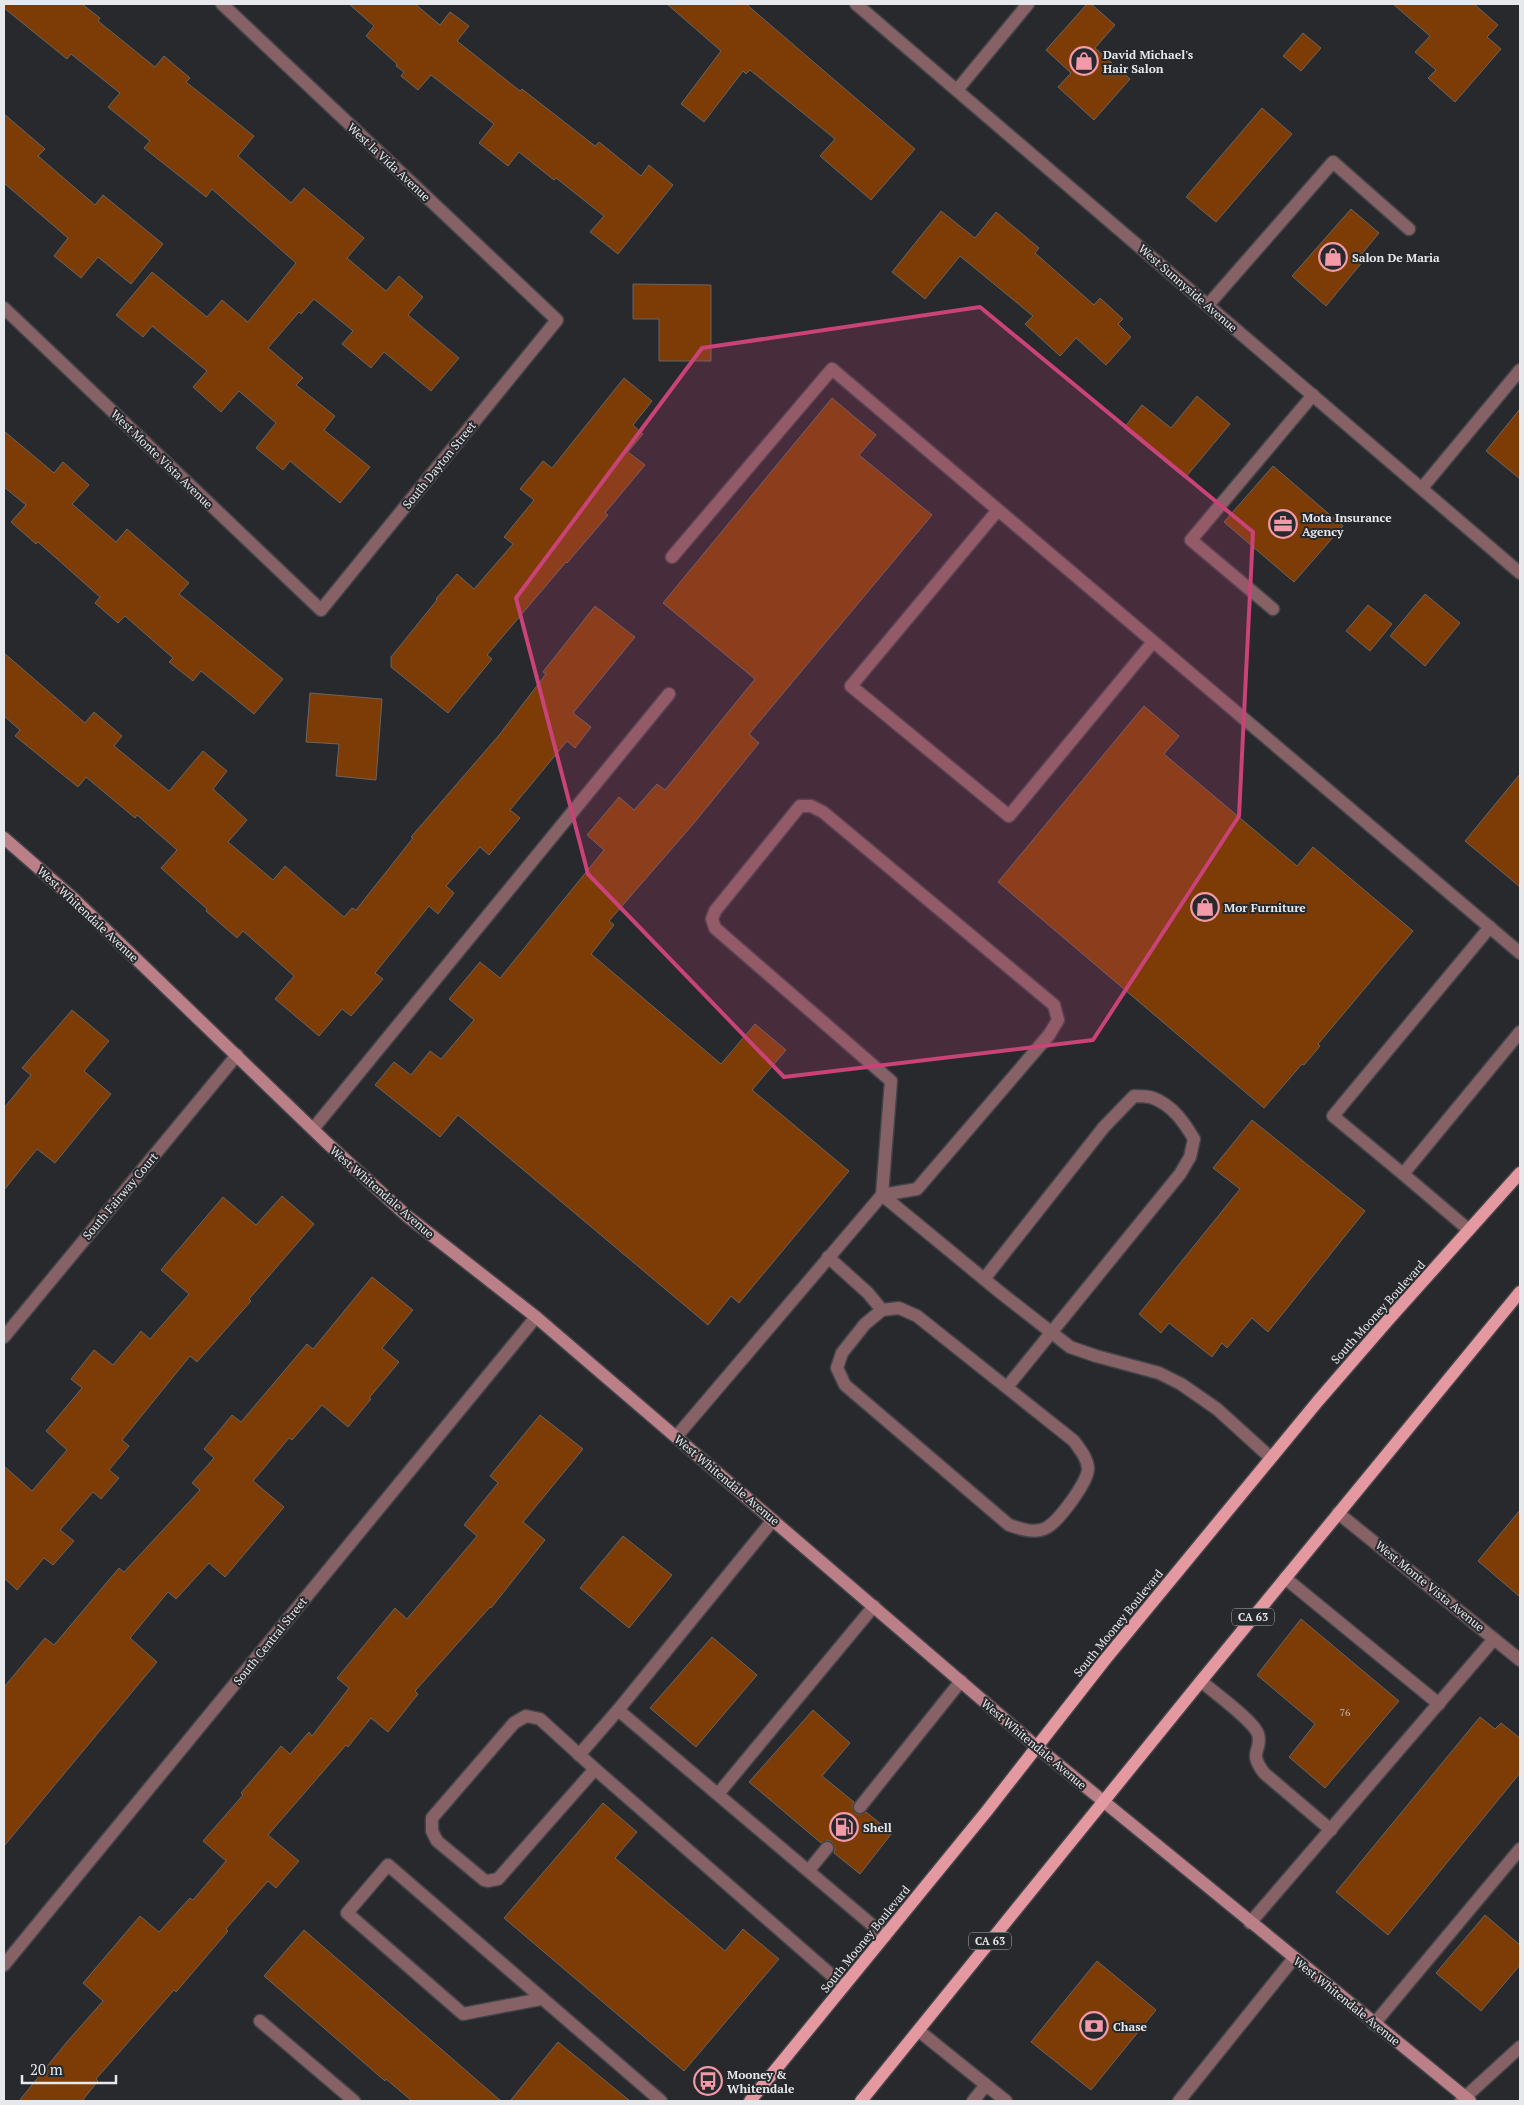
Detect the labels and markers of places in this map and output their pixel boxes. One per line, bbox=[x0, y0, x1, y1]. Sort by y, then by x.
shop icon: David Michael's Hair Salon bbox=[1069, 46, 1099, 76]
place label: David Michael's Hair Salon bbox=[1103, 47, 1194, 76]
shop icon: Salon De Maria bbox=[1318, 242, 1348, 272]
place label: Salon De Maria bbox=[1352, 250, 1440, 265]
office icon: Mota Insurance Agency bbox=[1268, 509, 1298, 539]
place label: Mota Insurance Agency bbox=[1302, 510, 1392, 539]
shop icon: Mor Furniture bbox=[1190, 892, 1220, 922]
place label: Mor Furniture bbox=[1224, 900, 1306, 915]
fuel station icon: Shell bbox=[829, 1812, 859, 1842]
place label: Shell bbox=[863, 1820, 892, 1835]
bank icon: Chase bbox=[1079, 2011, 1109, 2041]
place label: Chase bbox=[1113, 2019, 1148, 2034]
bus stop icon: Mooney & Whitendale bbox=[693, 2066, 723, 2096]
place label: Mooney & Whitendale bbox=[727, 2067, 795, 2096]

